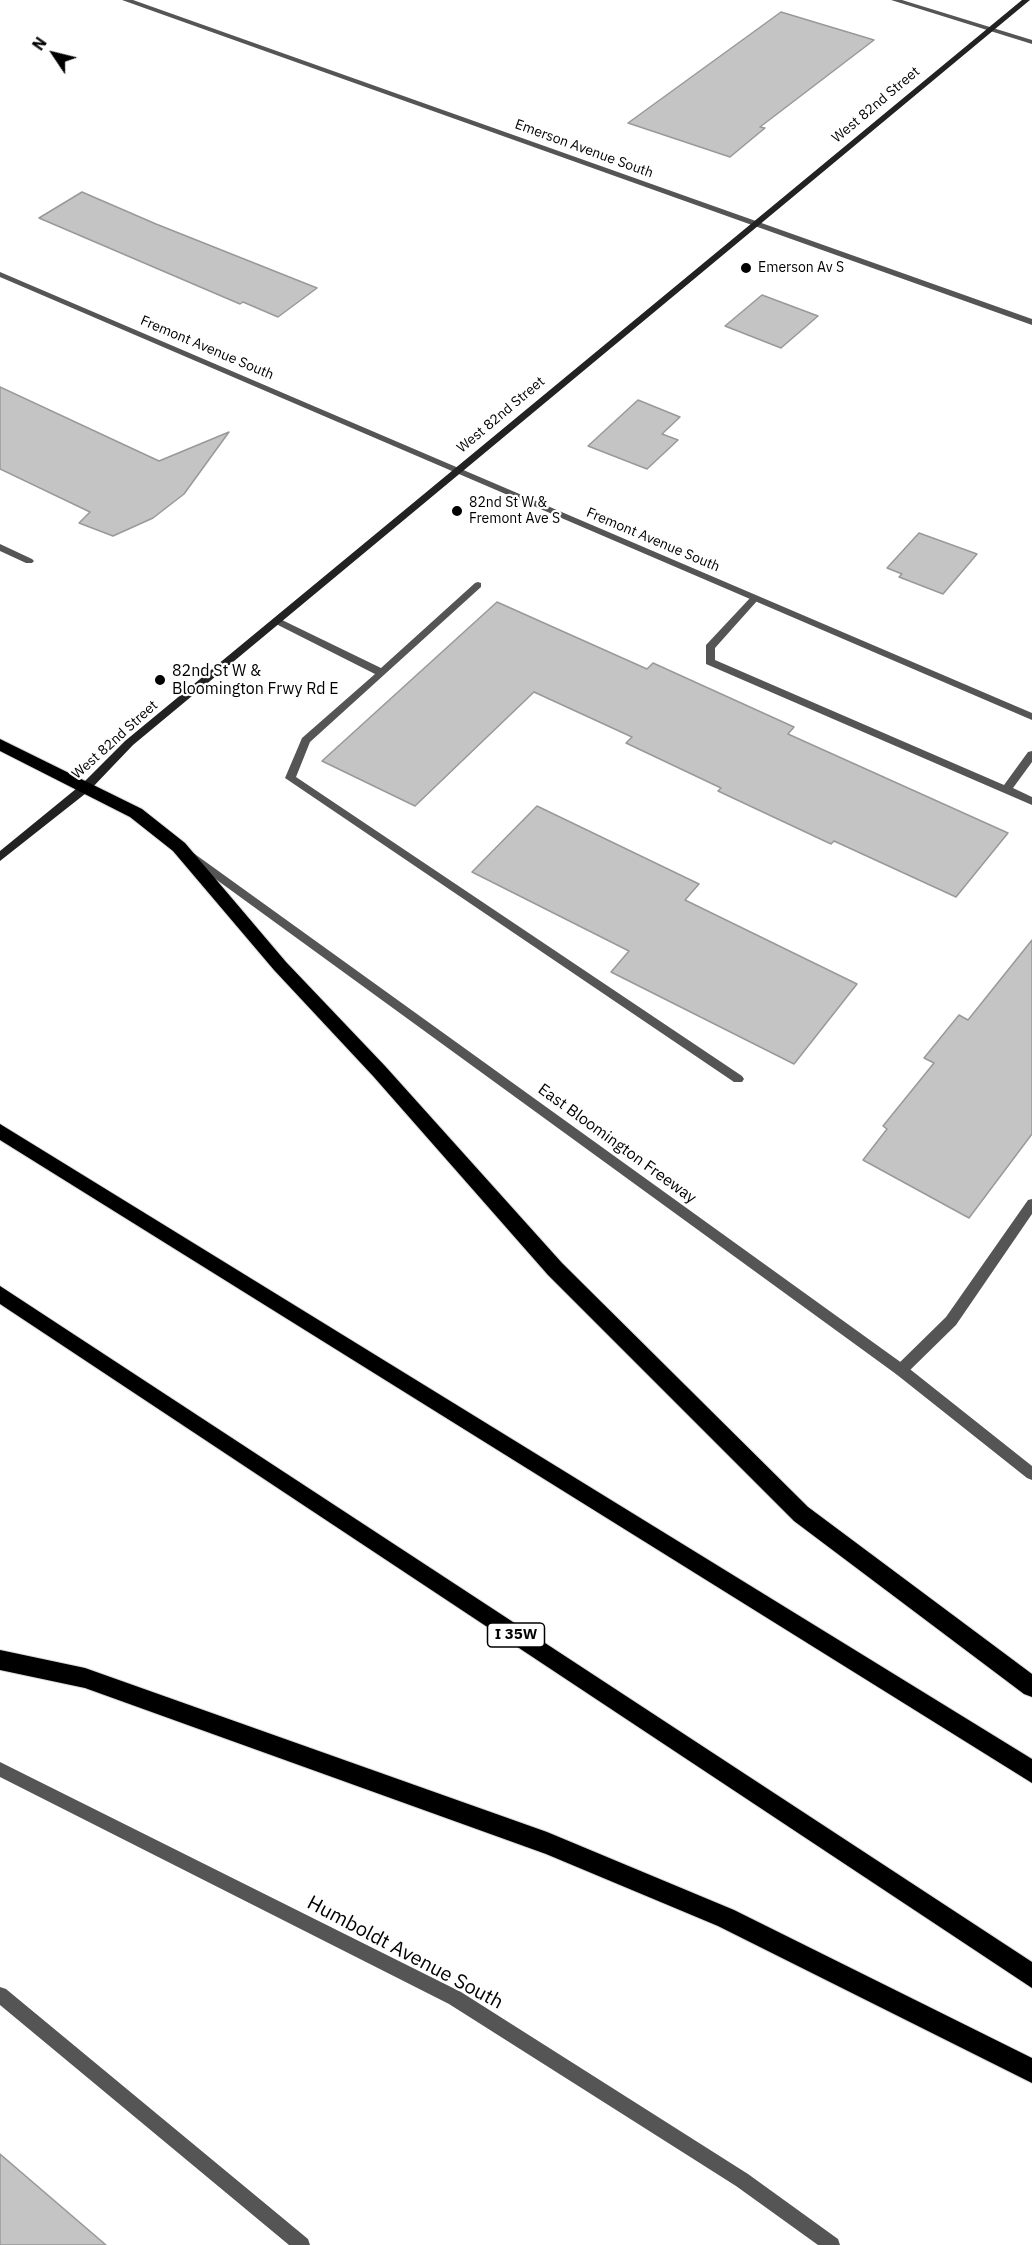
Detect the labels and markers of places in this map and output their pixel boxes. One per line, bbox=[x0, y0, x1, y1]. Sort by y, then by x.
place label: Emerson Av S bbox=[758, 260, 844, 276]
marker: Emerson Av S bbox=[739, 261, 753, 275]
place label: 82nd St W & Fremont Ave S bbox=[469, 495, 560, 528]
marker: 82nd St W & Fremont Ave S bbox=[450, 504, 464, 518]
place label: 82nd St W & Bloomington Frwy Rd E bbox=[172, 661, 339, 699]
marker: 82nd St W & Bloomington Frwy Rd E bbox=[153, 673, 167, 687]

